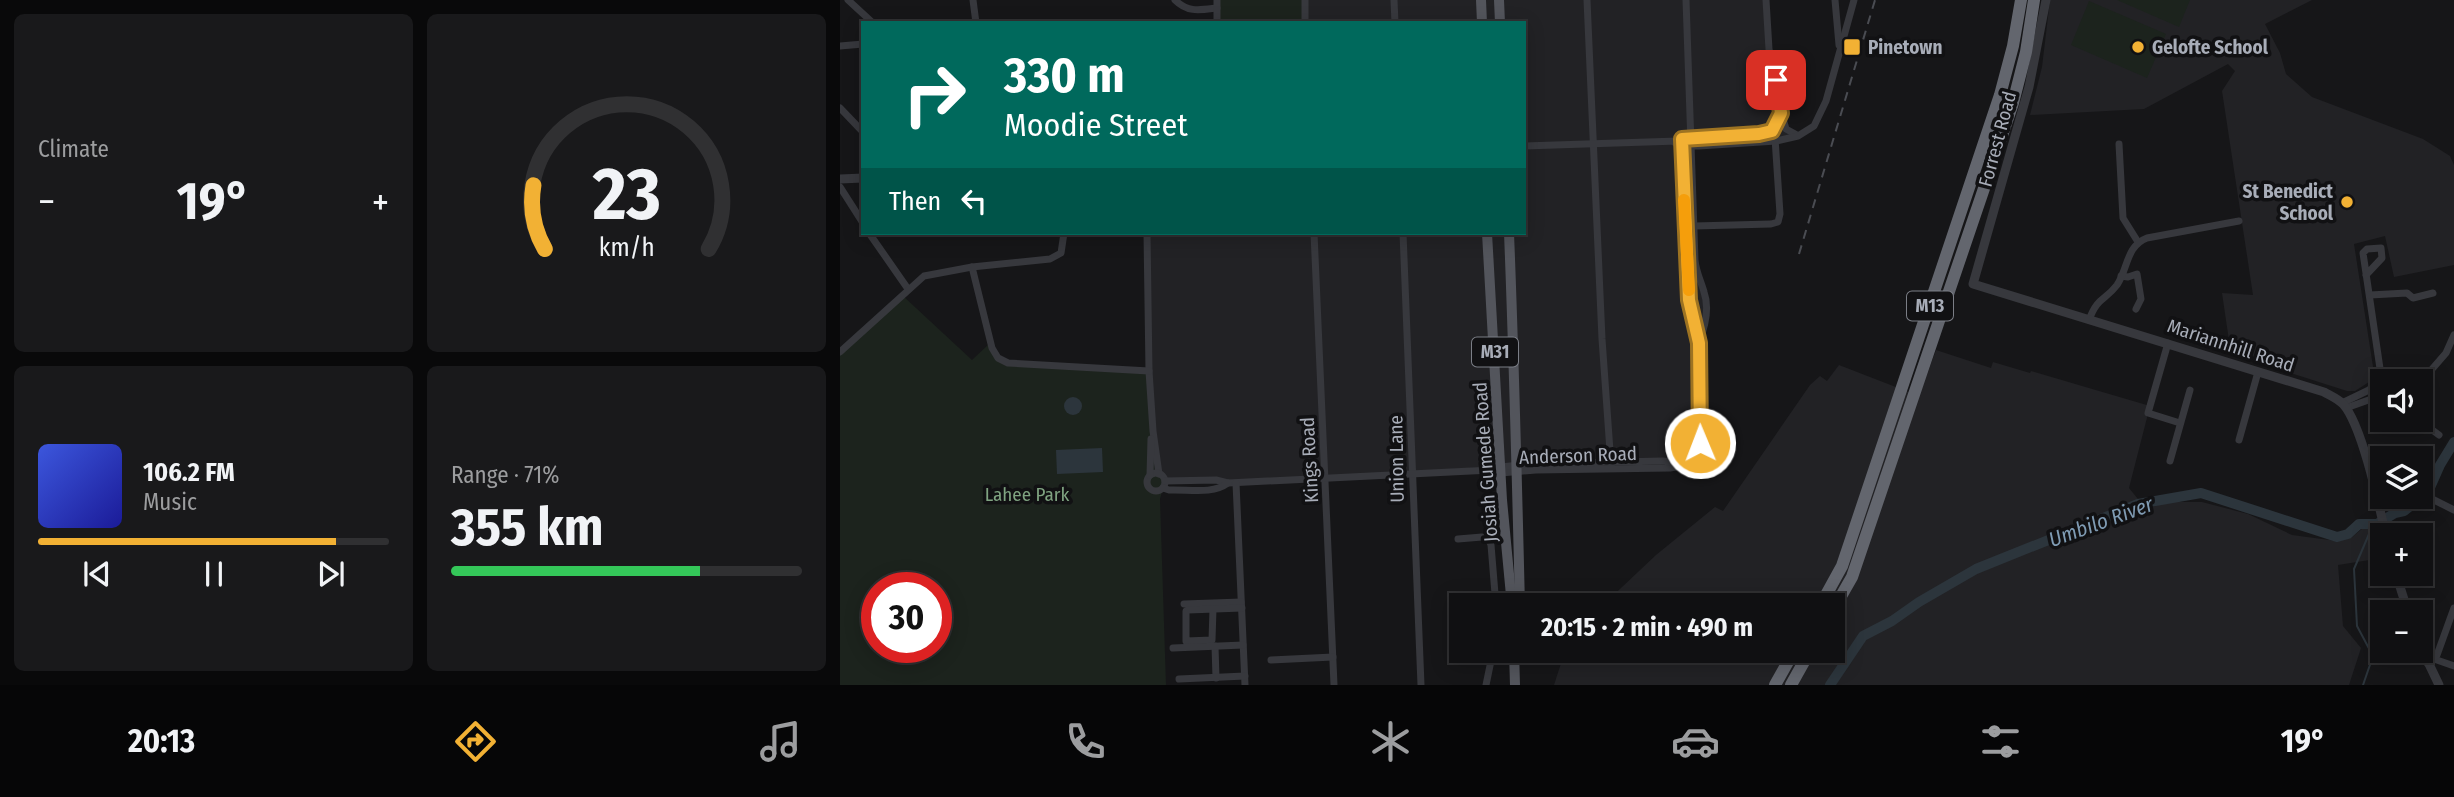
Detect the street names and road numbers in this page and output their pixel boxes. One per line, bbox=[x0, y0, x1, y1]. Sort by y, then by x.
street label: Forrest Road bbox=[1974, 89, 2021, 189]
road number: M13 bbox=[1907, 292, 1953, 320]
street label: Mariannhill Road bbox=[2164, 314, 2297, 377]
road number: M31 bbox=[1472, 338, 1518, 366]
street label: Josiah Gumede Road bbox=[1468, 381, 1503, 543]
street label: Union Lane bbox=[1384, 415, 1409, 503]
street label: Kings Road bbox=[1296, 417, 1323, 503]
street label: Anderson Road bbox=[1519, 442, 1637, 469]

